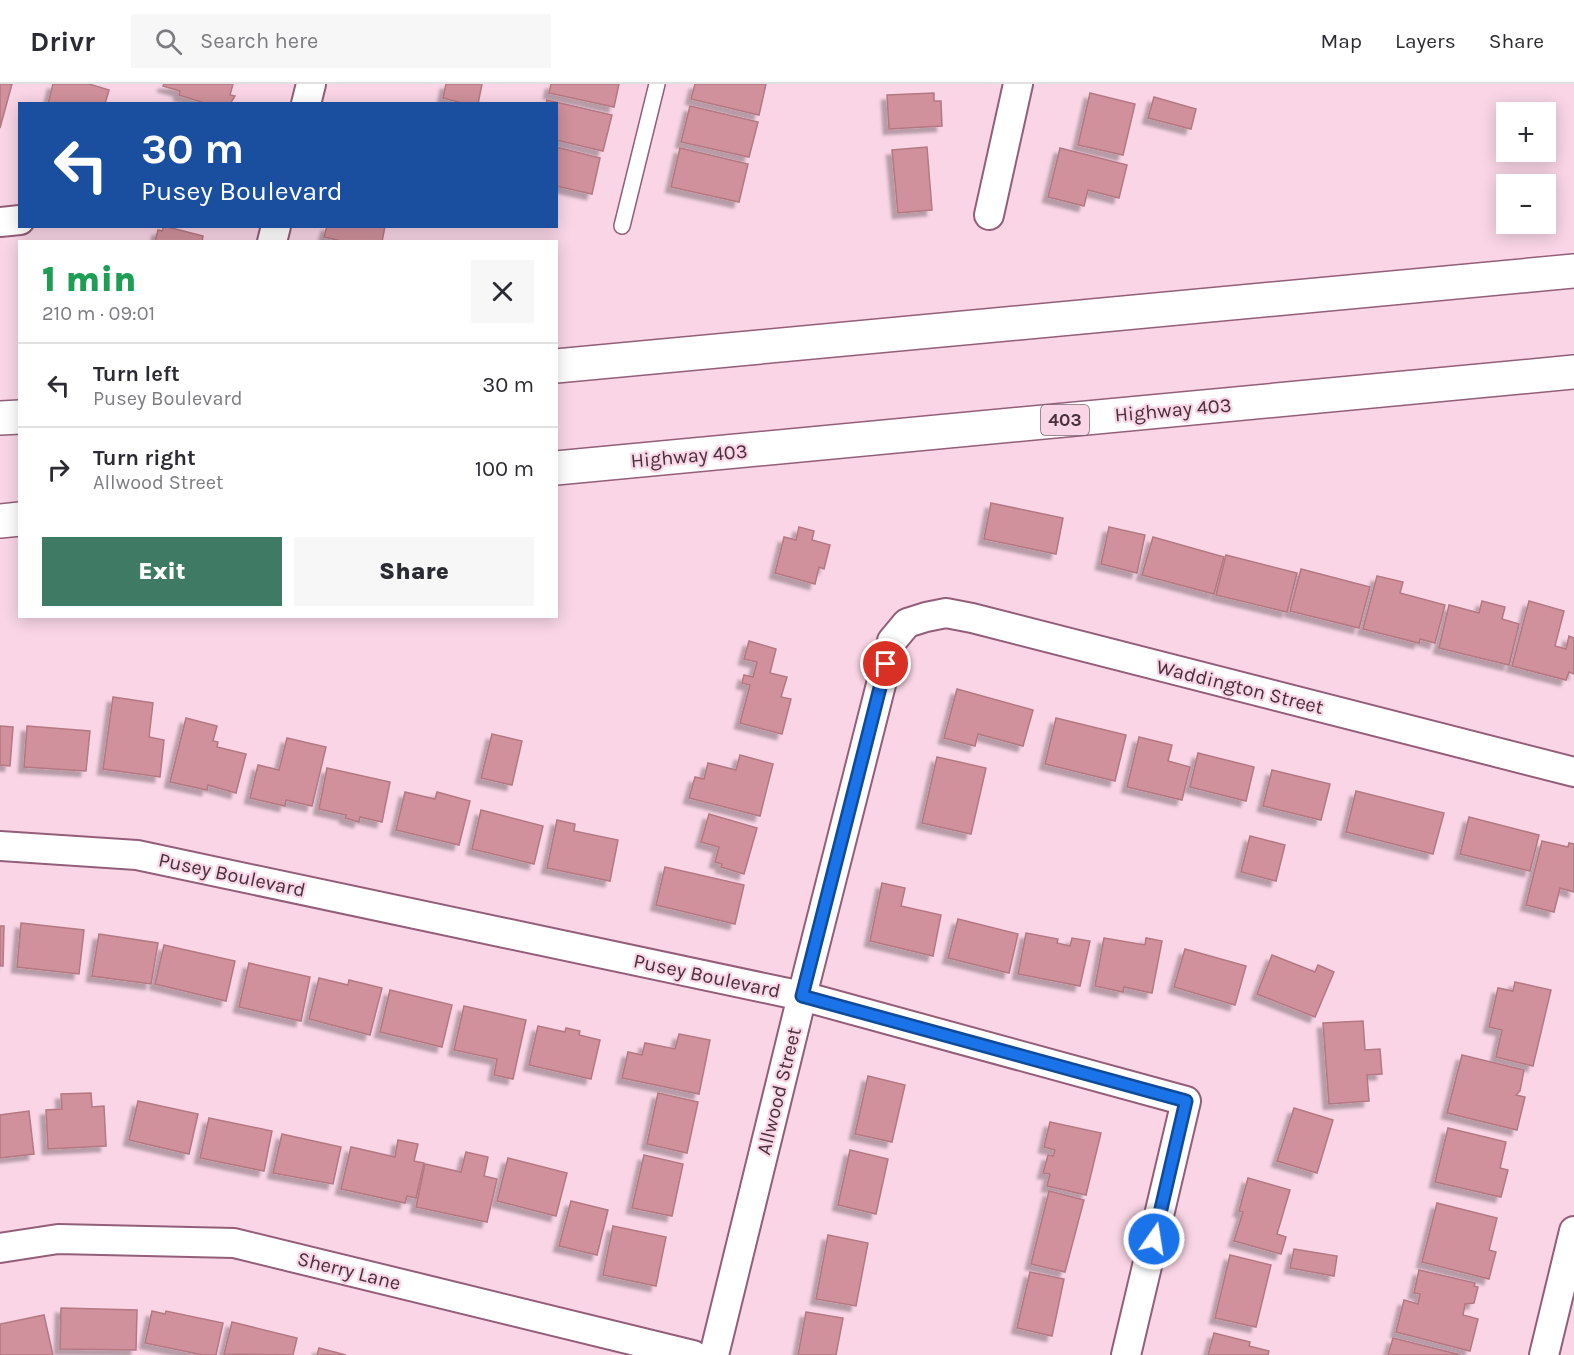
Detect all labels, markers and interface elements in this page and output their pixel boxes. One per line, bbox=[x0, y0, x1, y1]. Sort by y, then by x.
search box bbox=[131, 14, 551, 68]
text: Drivr bbox=[30, 25, 95, 58]
icon: search bbox=[152, 25, 185, 58]
text: Search here bbox=[200, 28, 318, 54]
text: Map bbox=[1320, 29, 1362, 53]
text: Layers bbox=[1395, 29, 1456, 53]
text: Share bbox=[1489, 29, 1544, 53]
map controls bbox=[1496, 102, 1556, 234]
button: + bbox=[1496, 102, 1556, 162]
text: 30 m bbox=[141, 124, 244, 174]
icon: left bbox=[42, 126, 120, 204]
button: − bbox=[1496, 174, 1556, 234]
text: Pusey Boulevard bbox=[141, 175, 343, 207]
text: 1 min bbox=[42, 258, 136, 300]
button: close bbox=[471, 260, 534, 323]
text: 210 m · 09:01 bbox=[42, 302, 155, 325]
text: Turn left bbox=[93, 361, 180, 387]
icon: left bbox=[42, 369, 75, 402]
text: 30 m bbox=[482, 372, 534, 398]
text: Pusey Boulevard bbox=[93, 387, 243, 410]
street label: Highway 403 bbox=[1114, 393, 1232, 427]
road number: 403 bbox=[1041, 405, 1089, 435]
street label: Highway 403 bbox=[630, 439, 748, 473]
text: Turn right bbox=[93, 445, 196, 471]
icon: right bbox=[42, 453, 75, 486]
text: 100 m bbox=[475, 456, 534, 482]
text: Allwood Street bbox=[93, 471, 224, 494]
button: Exit bbox=[42, 537, 282, 606]
button: Share bbox=[294, 537, 534, 606]
pin bbox=[860, 638, 911, 689]
icon: arrive bbox=[869, 647, 902, 680]
street label: Waddington Street bbox=[1154, 655, 1326, 719]
street label: Pusey Boulevard bbox=[156, 848, 308, 902]
street label: Pusey Boulevard bbox=[631, 949, 783, 1003]
street label: Allwood Street bbox=[752, 1024, 806, 1157]
position arrow bbox=[1122, 1207, 1186, 1271]
street label: Sherry Lane bbox=[295, 1247, 403, 1295]

